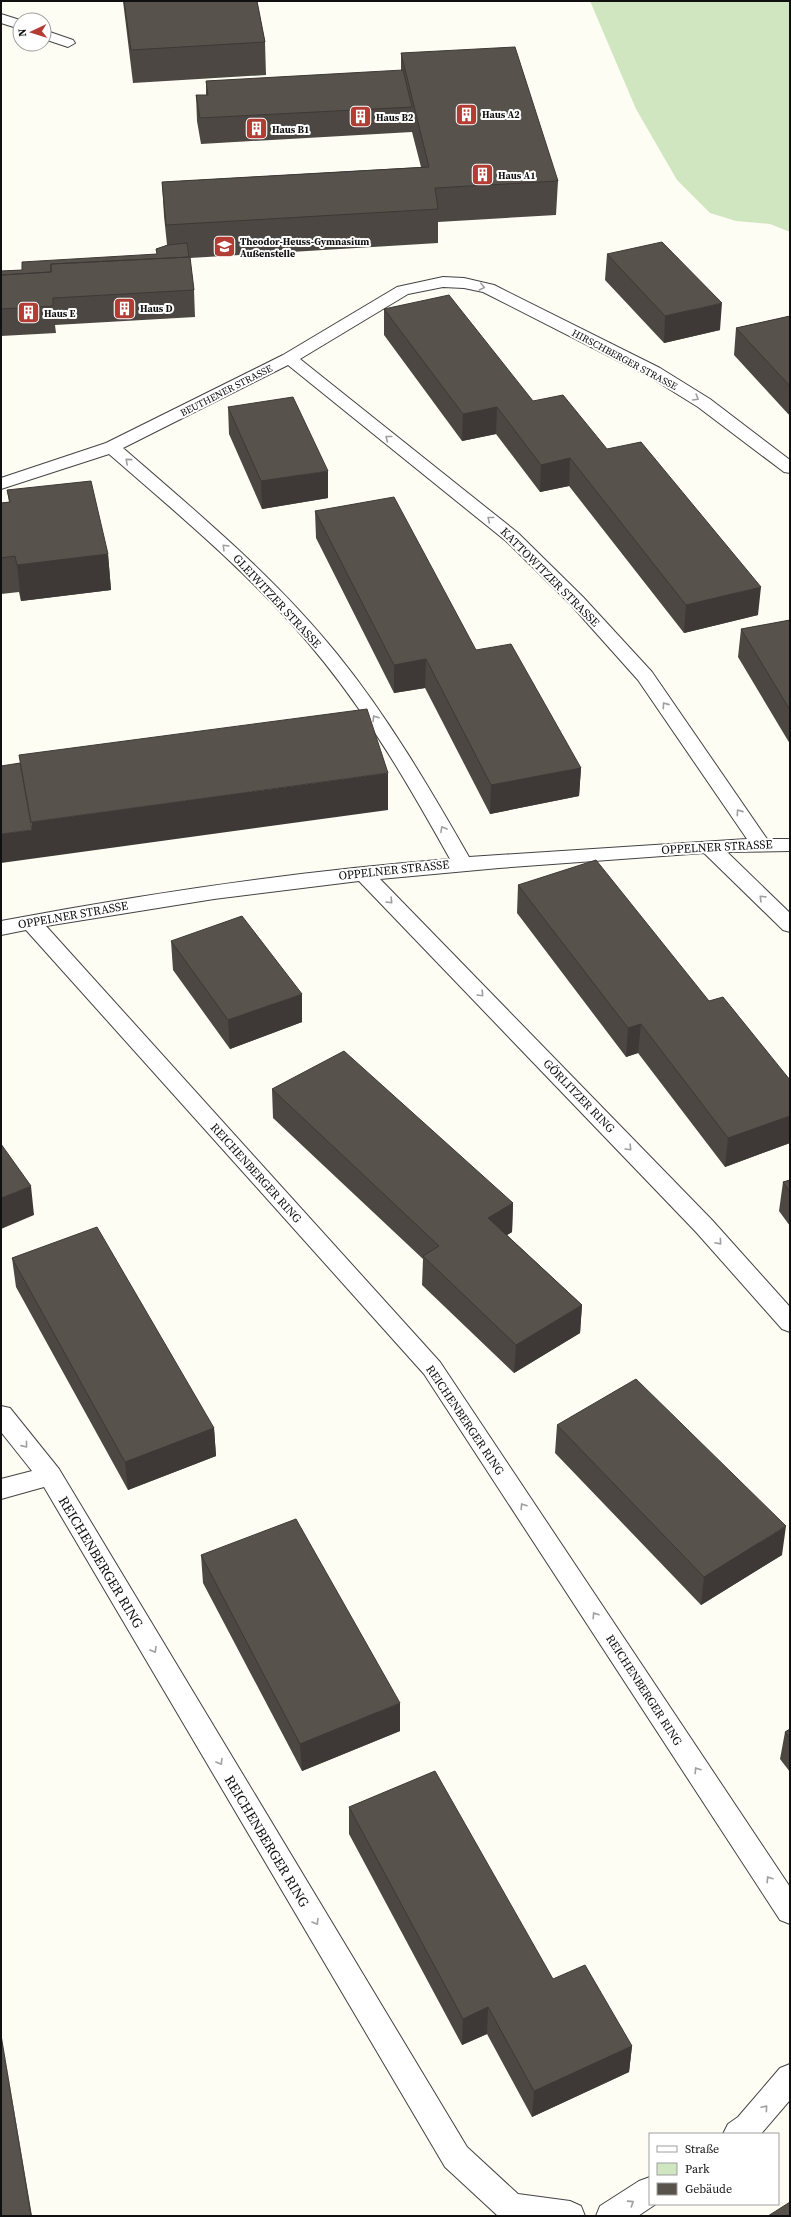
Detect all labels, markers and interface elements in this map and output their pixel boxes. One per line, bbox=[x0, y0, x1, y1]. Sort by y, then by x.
north arrow bbox=[12, 12, 52, 52]
text: N bbox=[15, 28, 30, 37]
building icon: Haus A2 bbox=[453, 101, 479, 127]
building icon: Haus B2 bbox=[347, 104, 373, 130]
place label: Haus A2 bbox=[482, 108, 520, 121]
place label: Haus B2 bbox=[376, 111, 414, 124]
building icon: Haus B1 bbox=[243, 116, 269, 142]
place label: Haus B1 bbox=[272, 123, 309, 136]
building icon: Haus A1 bbox=[470, 162, 496, 188]
place label: Haus A1 bbox=[498, 169, 536, 182]
school or university icon: Theodor-Heuss-Gymnasium Außenstelle bbox=[211, 234, 237, 260]
place label: Theodor-Heuss-Gymnasium Außenstelle bbox=[240, 235, 369, 260]
one-way arrow bbox=[479, 282, 485, 290]
building icon: Haus D bbox=[111, 295, 137, 321]
building icon: Haus E bbox=[15, 300, 41, 326]
place label: Haus D bbox=[140, 302, 173, 315]
place label: Haus E bbox=[44, 307, 75, 320]
street label: HIRSCHBERGER STRASSE bbox=[570, 326, 680, 393]
street label: BEUTHENER STRASSE bbox=[178, 362, 274, 419]
one-way arrow bbox=[692, 393, 699, 401]
one-way arrow bbox=[386, 436, 393, 443]
one-way arrow bbox=[125, 459, 132, 466]
one-way arrow bbox=[487, 517, 494, 524]
street label: KATTOWITZER STRASSE bbox=[497, 524, 603, 630]
one-way arrow bbox=[222, 544, 230, 552]
street label: GLEIWITZER STRASSE bbox=[229, 551, 325, 651]
one-way arrow bbox=[662, 702, 670, 709]
one-way arrow bbox=[372, 715, 380, 722]
one-way arrow bbox=[736, 809, 744, 816]
one-way arrow bbox=[440, 826, 447, 833]
street label: OPPELNER STRASSE bbox=[661, 836, 773, 858]
street label: OPPELNER STRASSE bbox=[338, 856, 450, 884]
one-way arrow bbox=[759, 895, 767, 903]
one-way arrow bbox=[385, 896, 393, 904]
street label: OPPELNER STRASSE bbox=[17, 897, 129, 933]
one-way arrow bbox=[476, 989, 483, 997]
street label: GÖRLITZER RING bbox=[540, 1056, 618, 1136]
street label: REICHENBERGER RING bbox=[207, 1120, 305, 1226]
one-way arrow bbox=[624, 1143, 632, 1151]
one-way arrow bbox=[714, 1238, 721, 1245]
street label: REICHENBERGER RING bbox=[422, 1362, 508, 1478]
one-way arrow bbox=[21, 1441, 28, 1448]
street label: REICHENBERGER RING bbox=[54, 1492, 149, 1632]
one-way arrow bbox=[521, 1504, 528, 1511]
one-way arrow bbox=[592, 1612, 599, 1619]
street label: REICHENBERGER RING bbox=[602, 1631, 686, 1749]
one-way arrow bbox=[149, 1646, 156, 1653]
one-way arrow bbox=[216, 1758, 223, 1765]
one-way arrow bbox=[694, 1767, 702, 1774]
street label: REICHENBERGER RING bbox=[220, 1771, 315, 1911]
one-way arrow bbox=[766, 1876, 773, 1883]
one-way arrow bbox=[311, 1918, 318, 1925]
one-way arrow bbox=[760, 2105, 767, 2112]
legend bbox=[649, 2133, 779, 2205]
text: Straße bbox=[685, 2141, 719, 2157]
text: Park bbox=[685, 2161, 710, 2177]
text: Gebäude bbox=[685, 2181, 732, 2197]
one-way arrow bbox=[627, 2201, 634, 2208]

